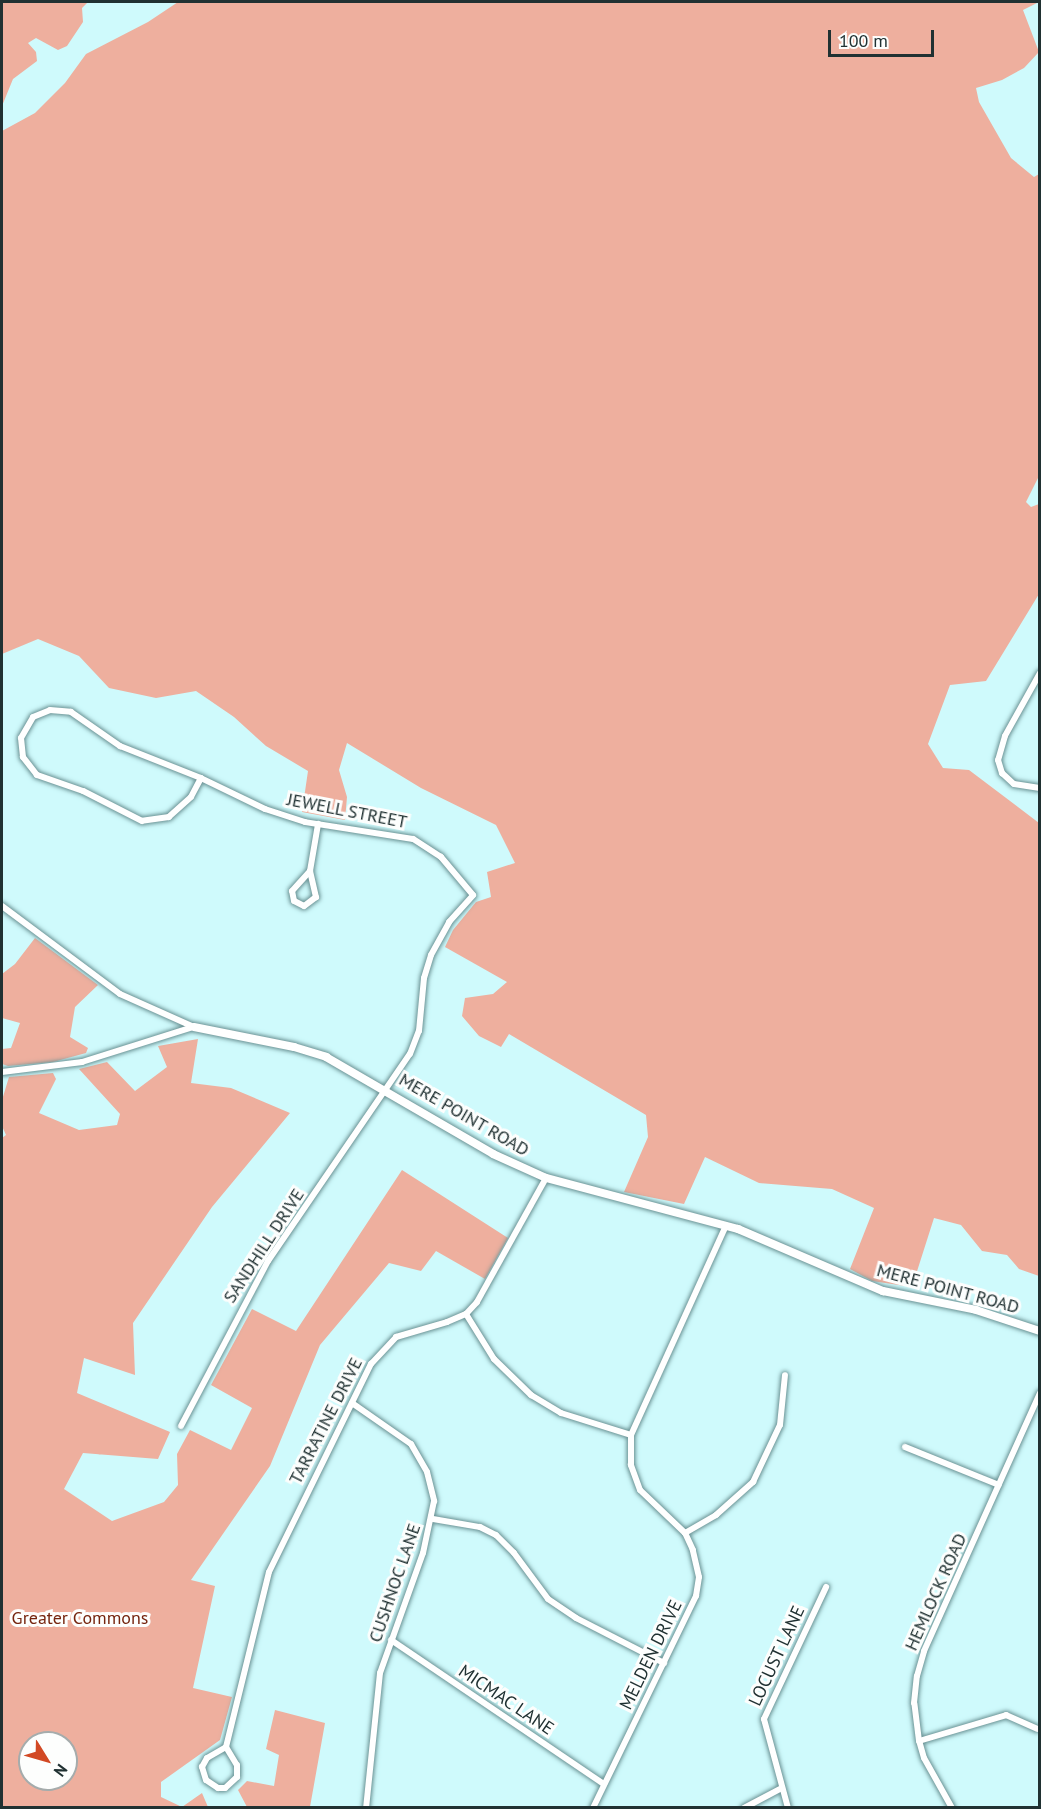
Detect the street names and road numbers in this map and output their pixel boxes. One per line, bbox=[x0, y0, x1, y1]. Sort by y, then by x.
street label: JEWELL STREET bbox=[285, 789, 409, 833]
street label: MERE POINT ROAD bbox=[395, 1069, 533, 1161]
street label: SANDHILL DRIVE bbox=[219, 1185, 309, 1307]
street label: MERE POINT ROAD bbox=[874, 1259, 1022, 1319]
street label: TARRATINE DRIVE bbox=[285, 1354, 367, 1488]
street label: CUSHNOC LANE bbox=[364, 1520, 426, 1646]
street label: HEMLOCK ROAD bbox=[900, 1530, 972, 1654]
street label: MELDEN DRIVE bbox=[615, 1597, 687, 1713]
street label: LOCUST LANE bbox=[744, 1602, 810, 1710]
street label: MICMAC LANE bbox=[454, 1660, 558, 1740]

